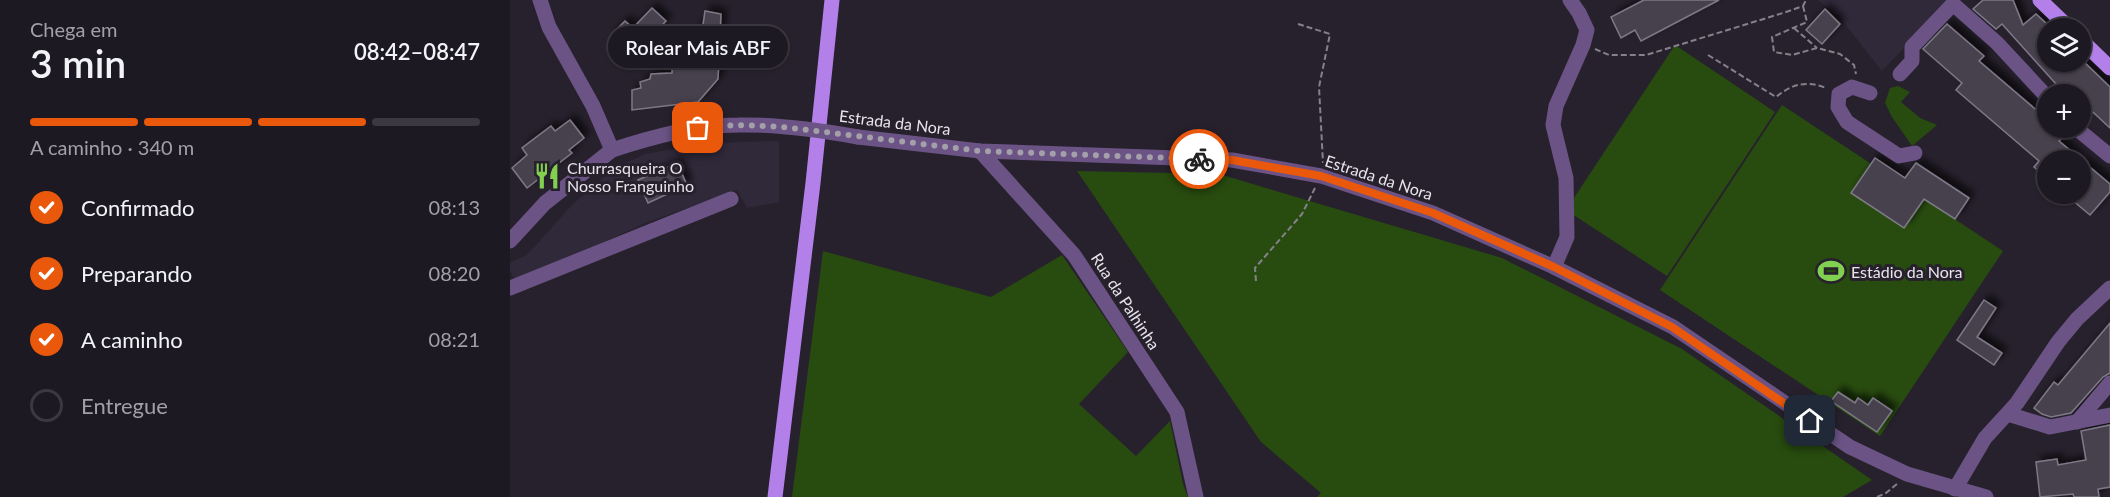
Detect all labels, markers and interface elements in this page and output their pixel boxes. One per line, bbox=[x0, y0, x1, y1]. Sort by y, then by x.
text: Chega em bbox=[30, 17, 118, 41]
map controls bbox=[2037, 18, 2091, 204]
button: layers bbox=[2037, 18, 2091, 72]
callout: Rolear Mais ABF bbox=[608, 26, 788, 68]
text: Rolear Mais ABF bbox=[625, 35, 771, 59]
text: 08:42–08:47 bbox=[354, 38, 480, 65]
text: 3 min bbox=[30, 40, 126, 86]
button: + bbox=[2037, 84, 2091, 138]
pin bbox=[672, 102, 723, 153]
street label: Estrada da Nora bbox=[838, 106, 952, 138]
icon: bag bbox=[681, 111, 714, 144]
courier bbox=[1169, 129, 1229, 189]
text: A caminho · 340 m bbox=[30, 135, 194, 159]
icon: bike bbox=[1183, 143, 1216, 176]
button: − bbox=[2037, 150, 2091, 204]
street label: Estrada da Nora bbox=[1323, 151, 1435, 203]
place label: Churrasqueira O Nosso Franguinho bbox=[567, 158, 694, 195]
restaurant icon: Churrasqueira O Nosso Franguinho bbox=[532, 161, 562, 191]
icon: check bbox=[30, 191, 63, 224]
text: Confirmado bbox=[81, 194, 194, 221]
text: 08:13 bbox=[429, 195, 480, 219]
street label: Rua da Palhinha bbox=[1088, 249, 1164, 353]
sports icon: Estádio da Nora bbox=[1816, 256, 1846, 286]
icon: check bbox=[30, 257, 63, 290]
text: Preparando bbox=[81, 260, 192, 287]
text: 08:20 bbox=[429, 261, 480, 285]
place label: Estádio da Nora bbox=[1851, 262, 1962, 281]
icon: check bbox=[30, 323, 63, 356]
text: A caminho bbox=[81, 326, 183, 353]
text: 08:21 bbox=[429, 327, 480, 351]
text: Entregue bbox=[81, 392, 168, 419]
pin bbox=[1784, 395, 1835, 446]
icon: home bbox=[1793, 404, 1826, 437]

